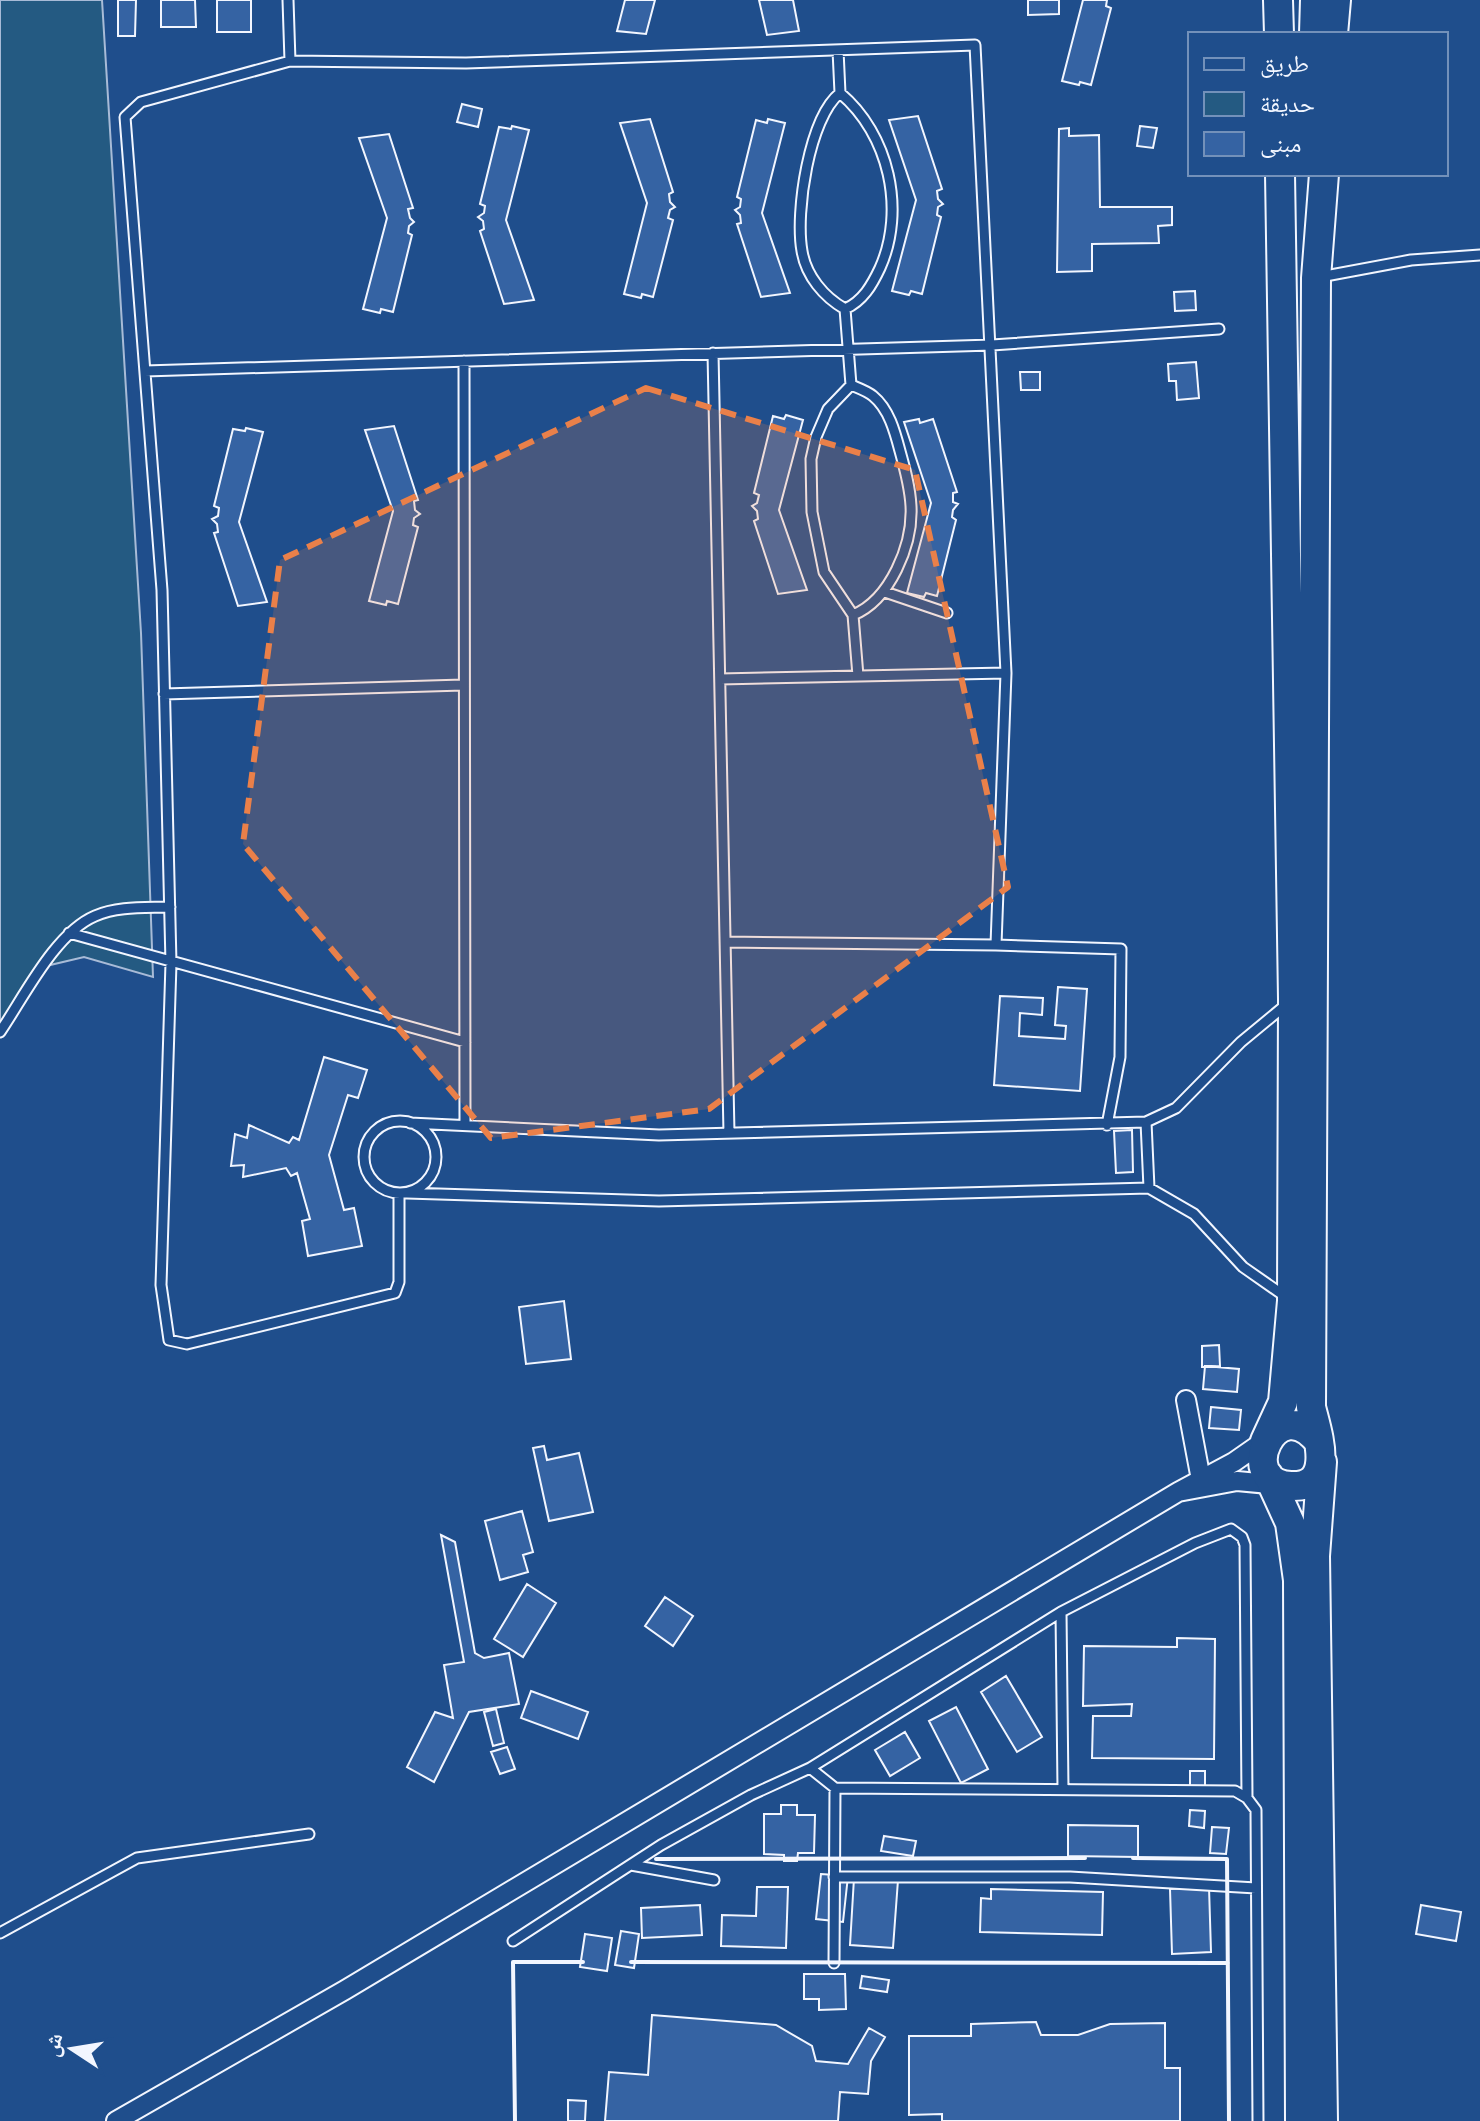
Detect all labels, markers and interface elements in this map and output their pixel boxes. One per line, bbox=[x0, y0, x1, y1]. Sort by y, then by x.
legend bbox=[1188, 32, 1448, 176]
text: طريق bbox=[1260, 49, 1309, 78]
text: حديقة bbox=[1260, 89, 1315, 117]
text: مبنى bbox=[1260, 129, 1301, 158]
north arrow bbox=[32, 2009, 112, 2089]
text: ش bbox=[37, 2031, 69, 2059]

